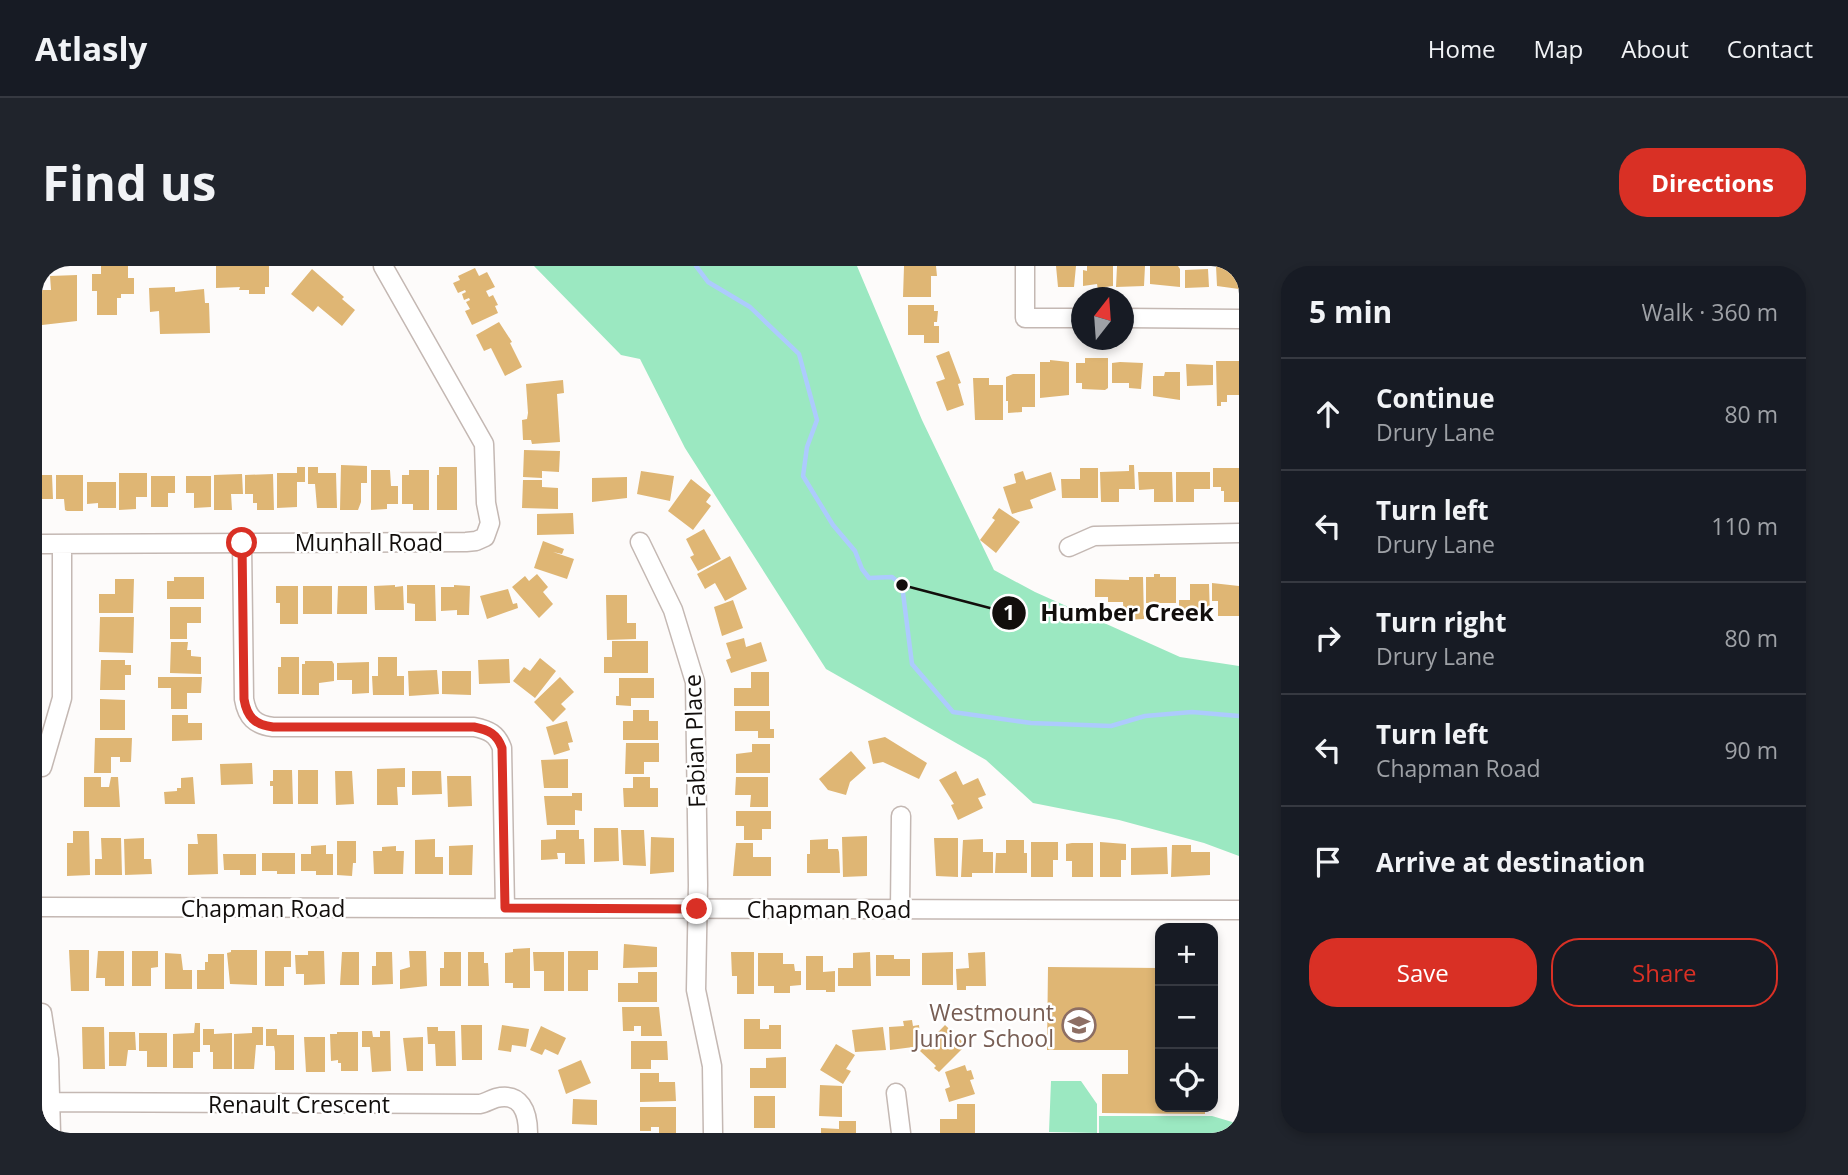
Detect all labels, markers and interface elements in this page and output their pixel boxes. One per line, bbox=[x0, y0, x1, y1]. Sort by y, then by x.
text: Atlasly bbox=[35, 26, 147, 71]
text: Home bbox=[1428, 32, 1496, 65]
text: Map bbox=[1534, 32, 1583, 65]
text: About bbox=[1621, 32, 1689, 65]
text: Contact bbox=[1727, 32, 1813, 65]
button: Directions bbox=[1619, 148, 1806, 217]
text: Find us bbox=[42, 149, 216, 215]
north arrow bbox=[1071, 287, 1134, 350]
text: 5 min bbox=[1309, 291, 1392, 332]
text: Walk · 360 m bbox=[1641, 296, 1778, 328]
text: Continue bbox=[1376, 380, 1495, 416]
icon: ahead bbox=[1309, 395, 1347, 433]
text: 80 m bbox=[1724, 398, 1778, 430]
text: Drury Lane bbox=[1376, 416, 1495, 448]
text: Turn left bbox=[1376, 492, 1488, 528]
icon: left bbox=[1309, 507, 1347, 545]
text: 110 m bbox=[1711, 510, 1778, 542]
street label: Munhall Road bbox=[295, 526, 443, 558]
route start bbox=[226, 527, 257, 558]
text: Drury Lane bbox=[1376, 528, 1495, 560]
callout: Humber Creek bbox=[991, 590, 1228, 635]
text: Humber Creek bbox=[1040, 595, 1214, 628]
text: 1 bbox=[1003, 598, 1015, 626]
text: Turn right bbox=[1376, 604, 1507, 640]
icon: right bbox=[1309, 619, 1347, 657]
text: 80 m bbox=[1724, 622, 1778, 654]
text: Drury Lane bbox=[1376, 640, 1495, 672]
street label: Fabian Place bbox=[676, 674, 712, 808]
text: Turn left bbox=[1376, 716, 1488, 752]
icon: left bbox=[1309, 731, 1347, 769]
text: 90 m bbox=[1724, 734, 1778, 766]
text: Chapman Road bbox=[1376, 752, 1540, 784]
icon: arrive bbox=[1309, 843, 1347, 881]
text: Arrive at destination bbox=[1376, 844, 1645, 880]
street label: Chapman Road bbox=[181, 892, 345, 924]
route end bbox=[681, 893, 712, 924]
street label: Chapman Road bbox=[747, 893, 911, 925]
map controls bbox=[1155, 923, 1218, 1112]
button: + bbox=[1155, 923, 1218, 986]
button: Save bbox=[1309, 938, 1537, 1007]
button: Share bbox=[1551, 938, 1778, 1007]
button: − bbox=[1155, 986, 1218, 1049]
place label: Westmount Junior School bbox=[911, 996, 1054, 1054]
school or university icon: Westmount Junior School bbox=[1060, 1006, 1098, 1044]
button: locate bbox=[1155, 1049, 1218, 1112]
street label: Renault Crescent bbox=[208, 1088, 390, 1120]

